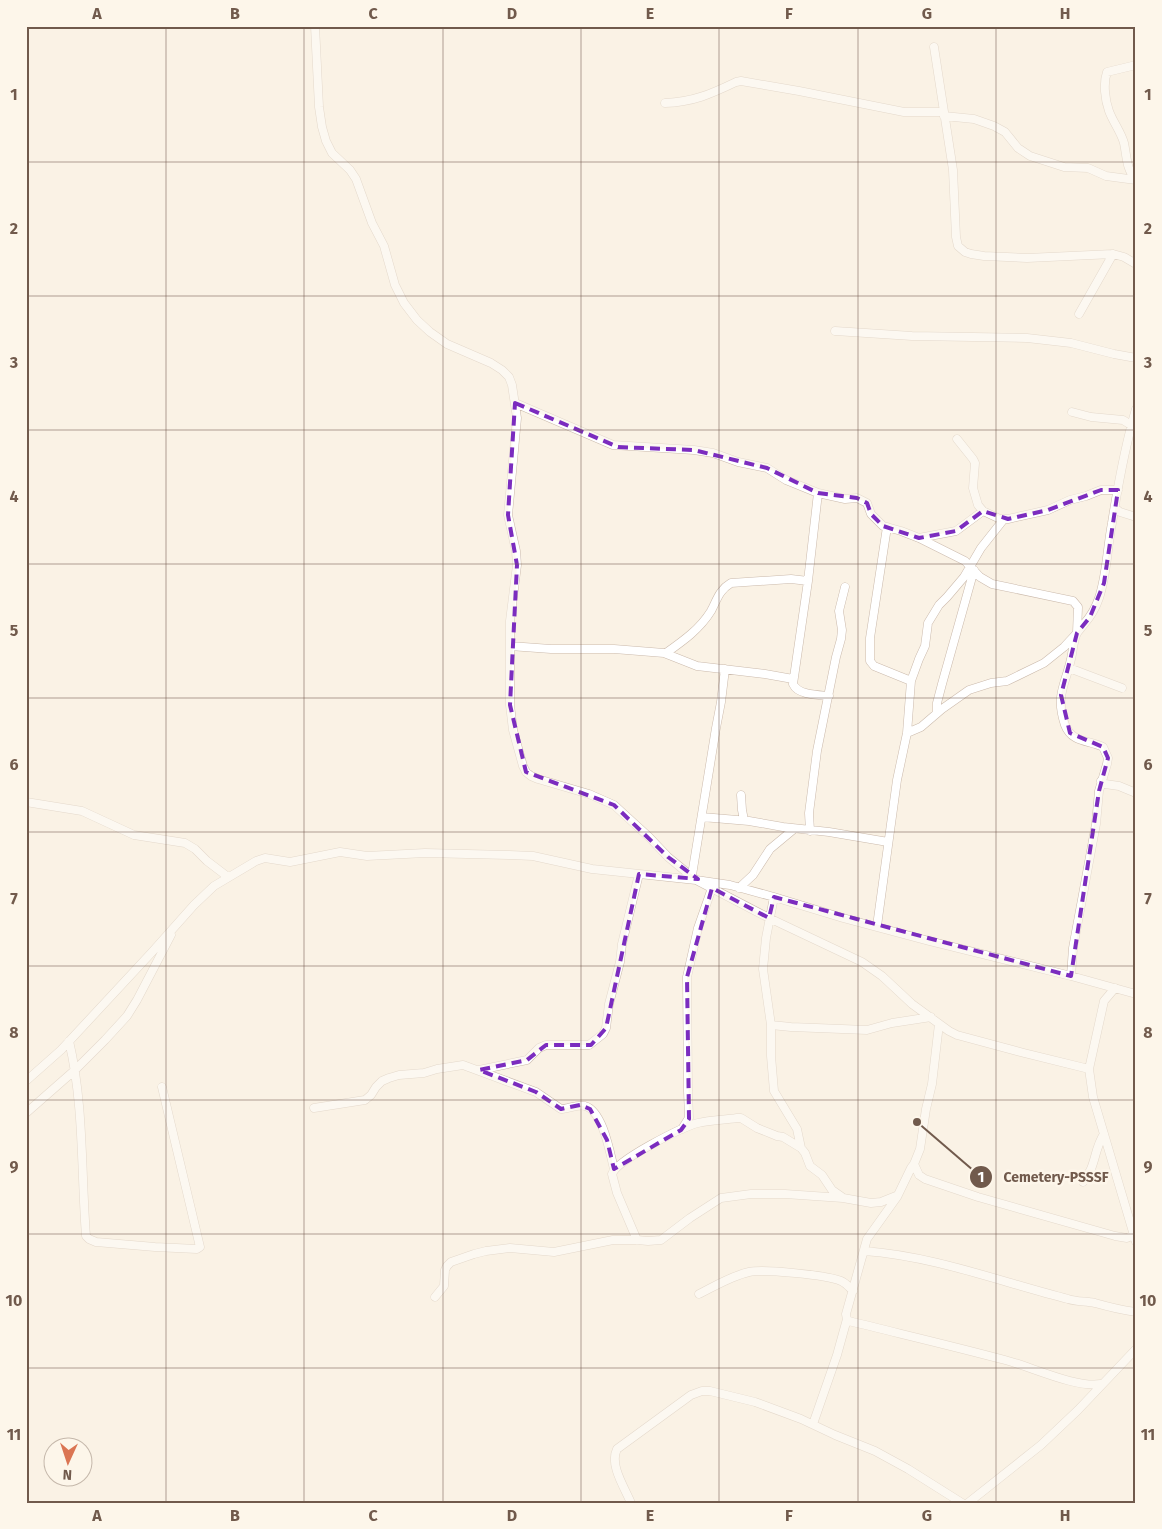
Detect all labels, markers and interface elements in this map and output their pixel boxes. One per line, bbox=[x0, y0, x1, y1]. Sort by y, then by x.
text: A bbox=[91, 4, 102, 23]
text: B bbox=[230, 4, 240, 23]
text: C bbox=[368, 4, 378, 23]
text: D bbox=[507, 4, 517, 23]
text: E bbox=[646, 4, 654, 23]
text: F bbox=[785, 4, 793, 23]
text: G bbox=[922, 4, 932, 23]
text: H bbox=[1060, 4, 1070, 23]
text: 1 bbox=[10, 85, 18, 104]
text: 1 bbox=[1144, 85, 1152, 104]
text: 2 bbox=[10, 219, 18, 238]
text: 2 bbox=[1144, 219, 1152, 238]
text: 3 bbox=[9, 353, 18, 372]
text: 3 bbox=[1143, 353, 1152, 372]
text: 4 bbox=[9, 487, 19, 506]
text: 4 bbox=[1143, 487, 1153, 506]
text: 5 bbox=[10, 621, 19, 640]
text: 5 bbox=[1144, 621, 1153, 640]
text: 6 bbox=[9, 755, 19, 774]
text: 6 bbox=[1143, 755, 1153, 774]
text: 7 bbox=[10, 889, 18, 908]
text: 7 bbox=[1144, 889, 1152, 908]
text: 8 bbox=[9, 1023, 19, 1042]
text: 8 bbox=[1143, 1023, 1153, 1042]
text: 9 bbox=[10, 1157, 19, 1176]
text: 9 bbox=[1144, 1157, 1153, 1176]
callout: Cemetery-PSSSF bbox=[968, 1162, 1118, 1191]
text: 1 bbox=[978, 1168, 984, 1186]
text: Cemetery-PSSSF bbox=[1003, 1169, 1109, 1186]
text: 10 bbox=[6, 1291, 22, 1310]
text: 10 bbox=[1140, 1291, 1156, 1310]
text: 11 bbox=[7, 1425, 21, 1444]
text: 11 bbox=[1141, 1425, 1155, 1444]
north arrow bbox=[42, 1436, 92, 1486]
text: N bbox=[62, 1466, 72, 1483]
text: A bbox=[91, 1506, 102, 1525]
text: B bbox=[230, 1506, 240, 1525]
text: C bbox=[368, 1506, 378, 1525]
text: D bbox=[507, 1506, 517, 1525]
text: E bbox=[646, 1506, 654, 1525]
text: F bbox=[785, 1506, 793, 1525]
text: G bbox=[922, 1506, 932, 1525]
text: H bbox=[1060, 1506, 1070, 1525]

